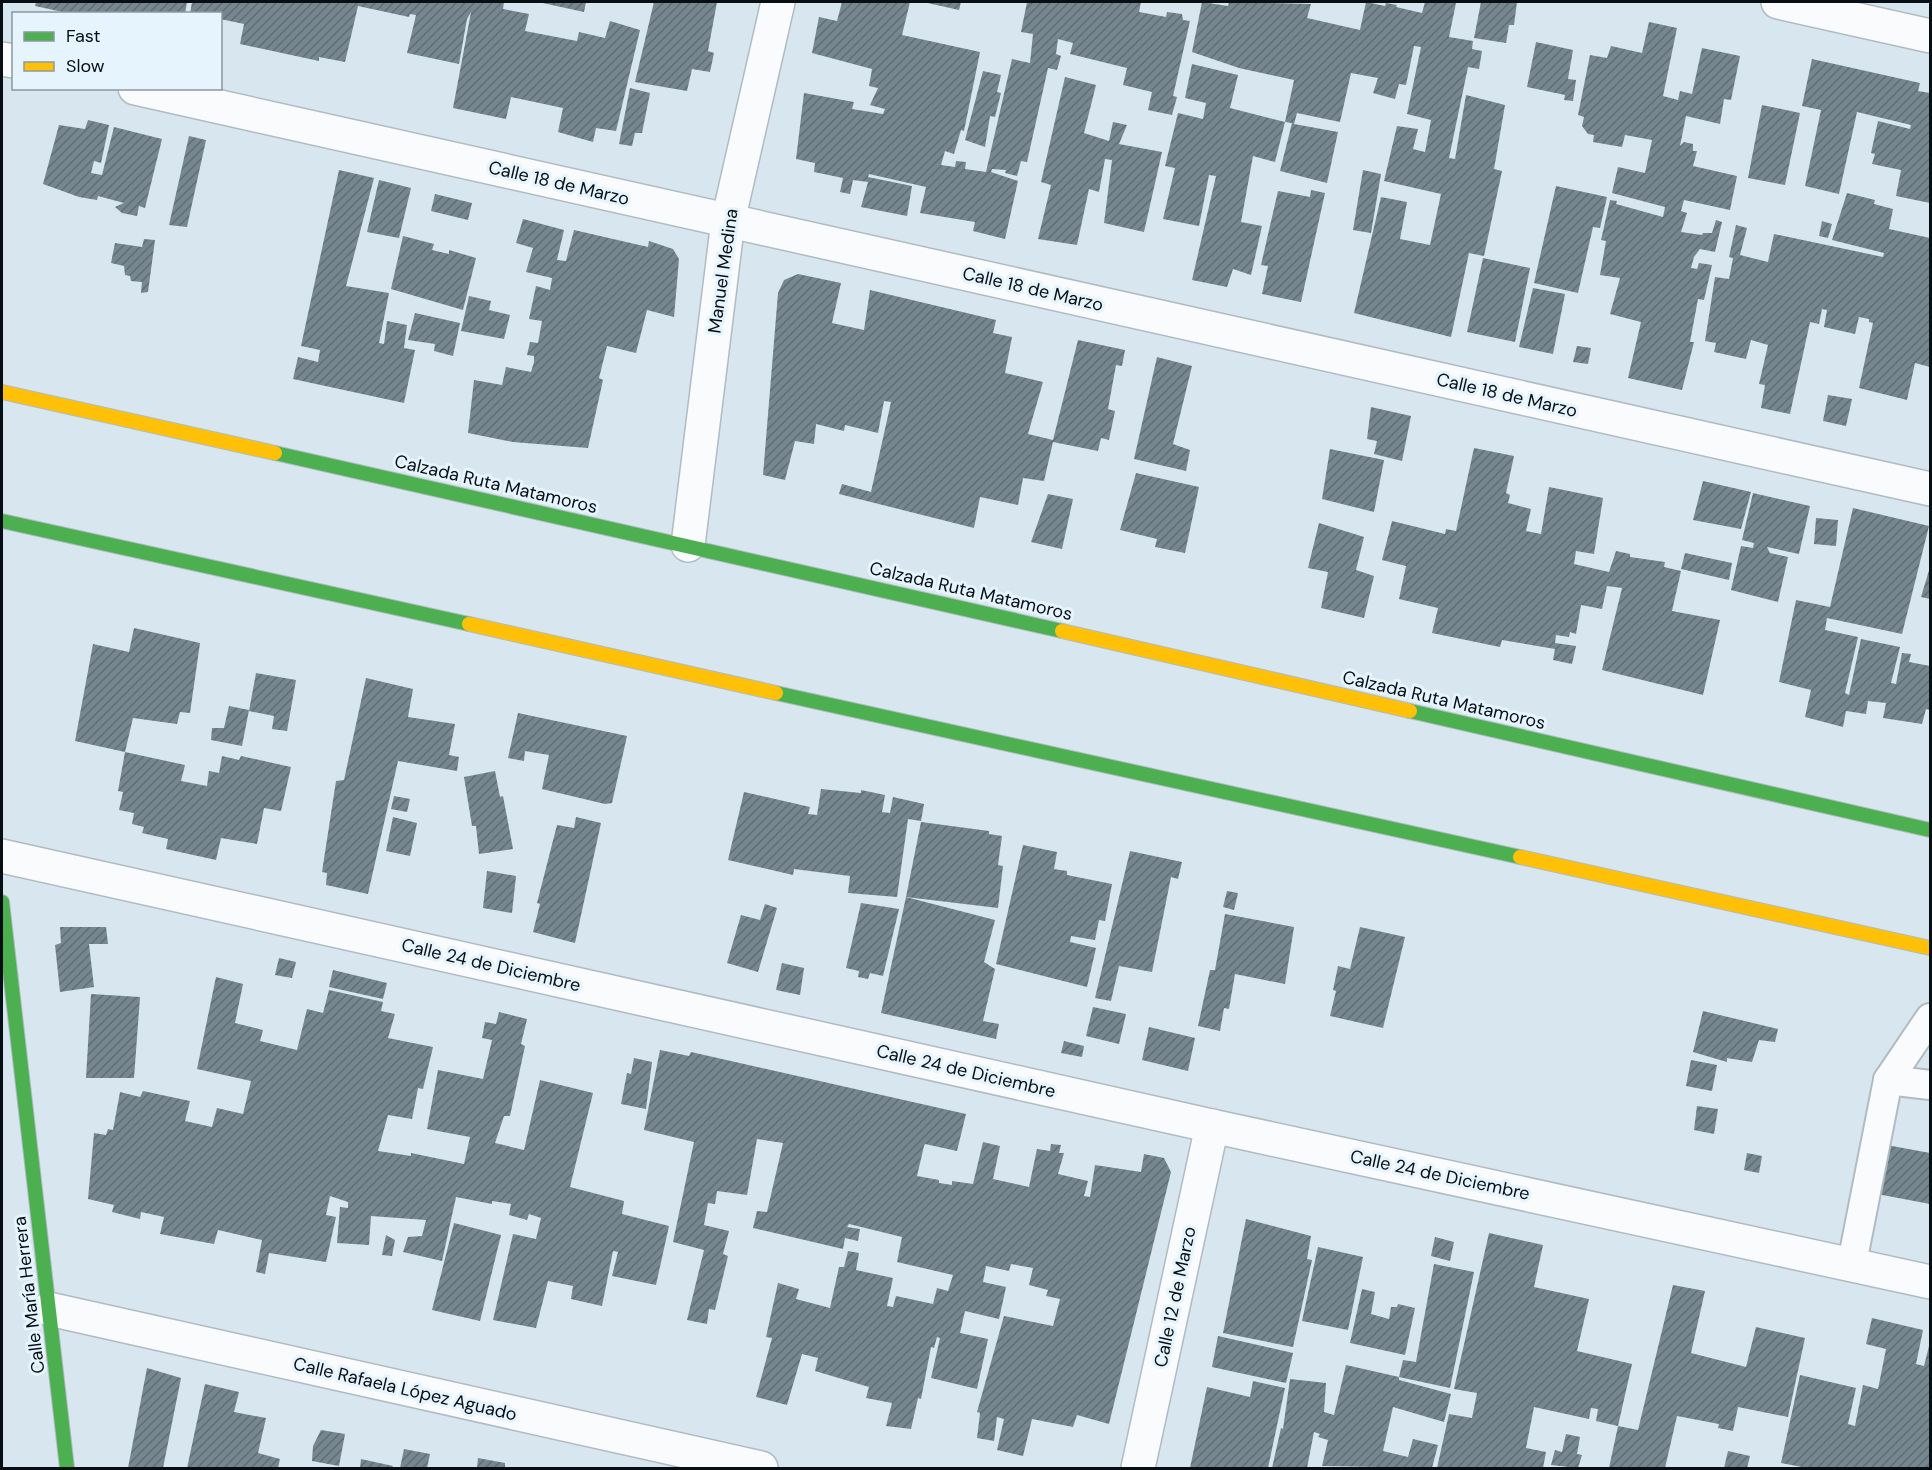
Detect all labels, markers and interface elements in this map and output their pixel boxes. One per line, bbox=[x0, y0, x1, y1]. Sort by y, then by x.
legend bbox=[12, 12, 222, 90]
text: Fast bbox=[66, 24, 101, 48]
text: Slow bbox=[66, 54, 105, 78]
street label: Calle 18 de Marzo bbox=[486, 155, 632, 211]
street label: Manuel Medina bbox=[702, 207, 744, 335]
street label: Calle 18 de Marzo bbox=[960, 261, 1106, 317]
street label: Calle 18 de Marzo bbox=[1434, 367, 1580, 423]
street label: Calzada Ruta Matamoros bbox=[392, 449, 600, 519]
street label: Calzada Ruta Matamoros bbox=[867, 556, 1075, 626]
street label: Calzada Ruta Matamoros bbox=[1340, 665, 1548, 735]
street label: Calle 24 de Diciembre bbox=[399, 933, 583, 997]
street label: Calle 24 de Diciembre bbox=[874, 1039, 1058, 1103]
street label: Calle 24 de Diciembre bbox=[1348, 1144, 1532, 1206]
street label: Calle María Herrera bbox=[7, 1215, 51, 1375]
street label: Calle 12 de Marzo bbox=[1148, 1224, 1202, 1370]
street label: Calle Rafaela López Aguado bbox=[291, 1352, 519, 1426]

